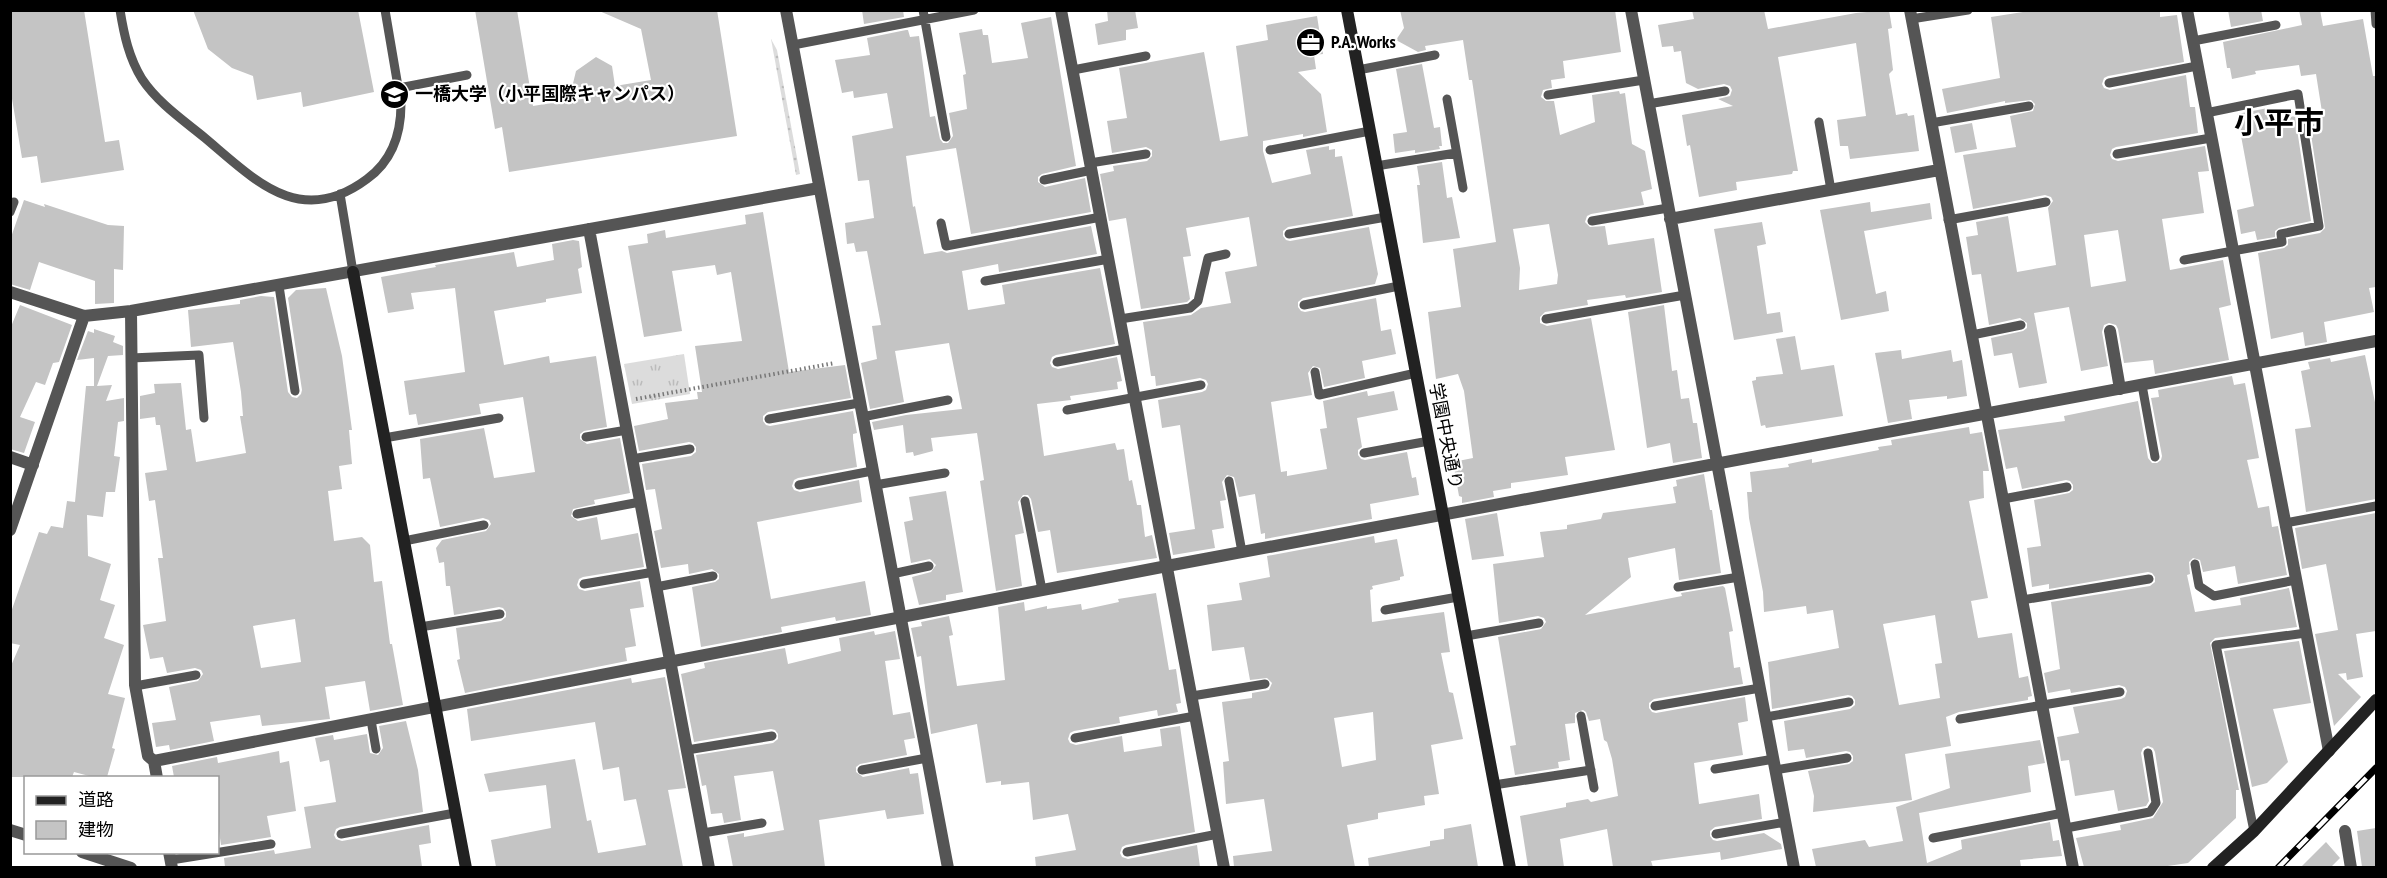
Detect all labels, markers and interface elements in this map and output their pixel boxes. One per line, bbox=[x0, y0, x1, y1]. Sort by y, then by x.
office icon: P.A. Works bbox=[1294, 26, 1326, 58]
place label: P.A. Works bbox=[1331, 30, 1396, 53]
school or university icon: 一橋大学（小平国際キャンパス） bbox=[378, 78, 410, 110]
place label: 一橋大学（小平国際キャンパス） bbox=[415, 82, 685, 105]
district label: 小平市 bbox=[2234, 102, 2324, 141]
street label: 学園中央通り bbox=[1425, 381, 1468, 491]
legend bbox=[24, 776, 219, 854]
text: 道路 bbox=[78, 788, 114, 811]
text: 建物 bbox=[78, 818, 114, 841]

